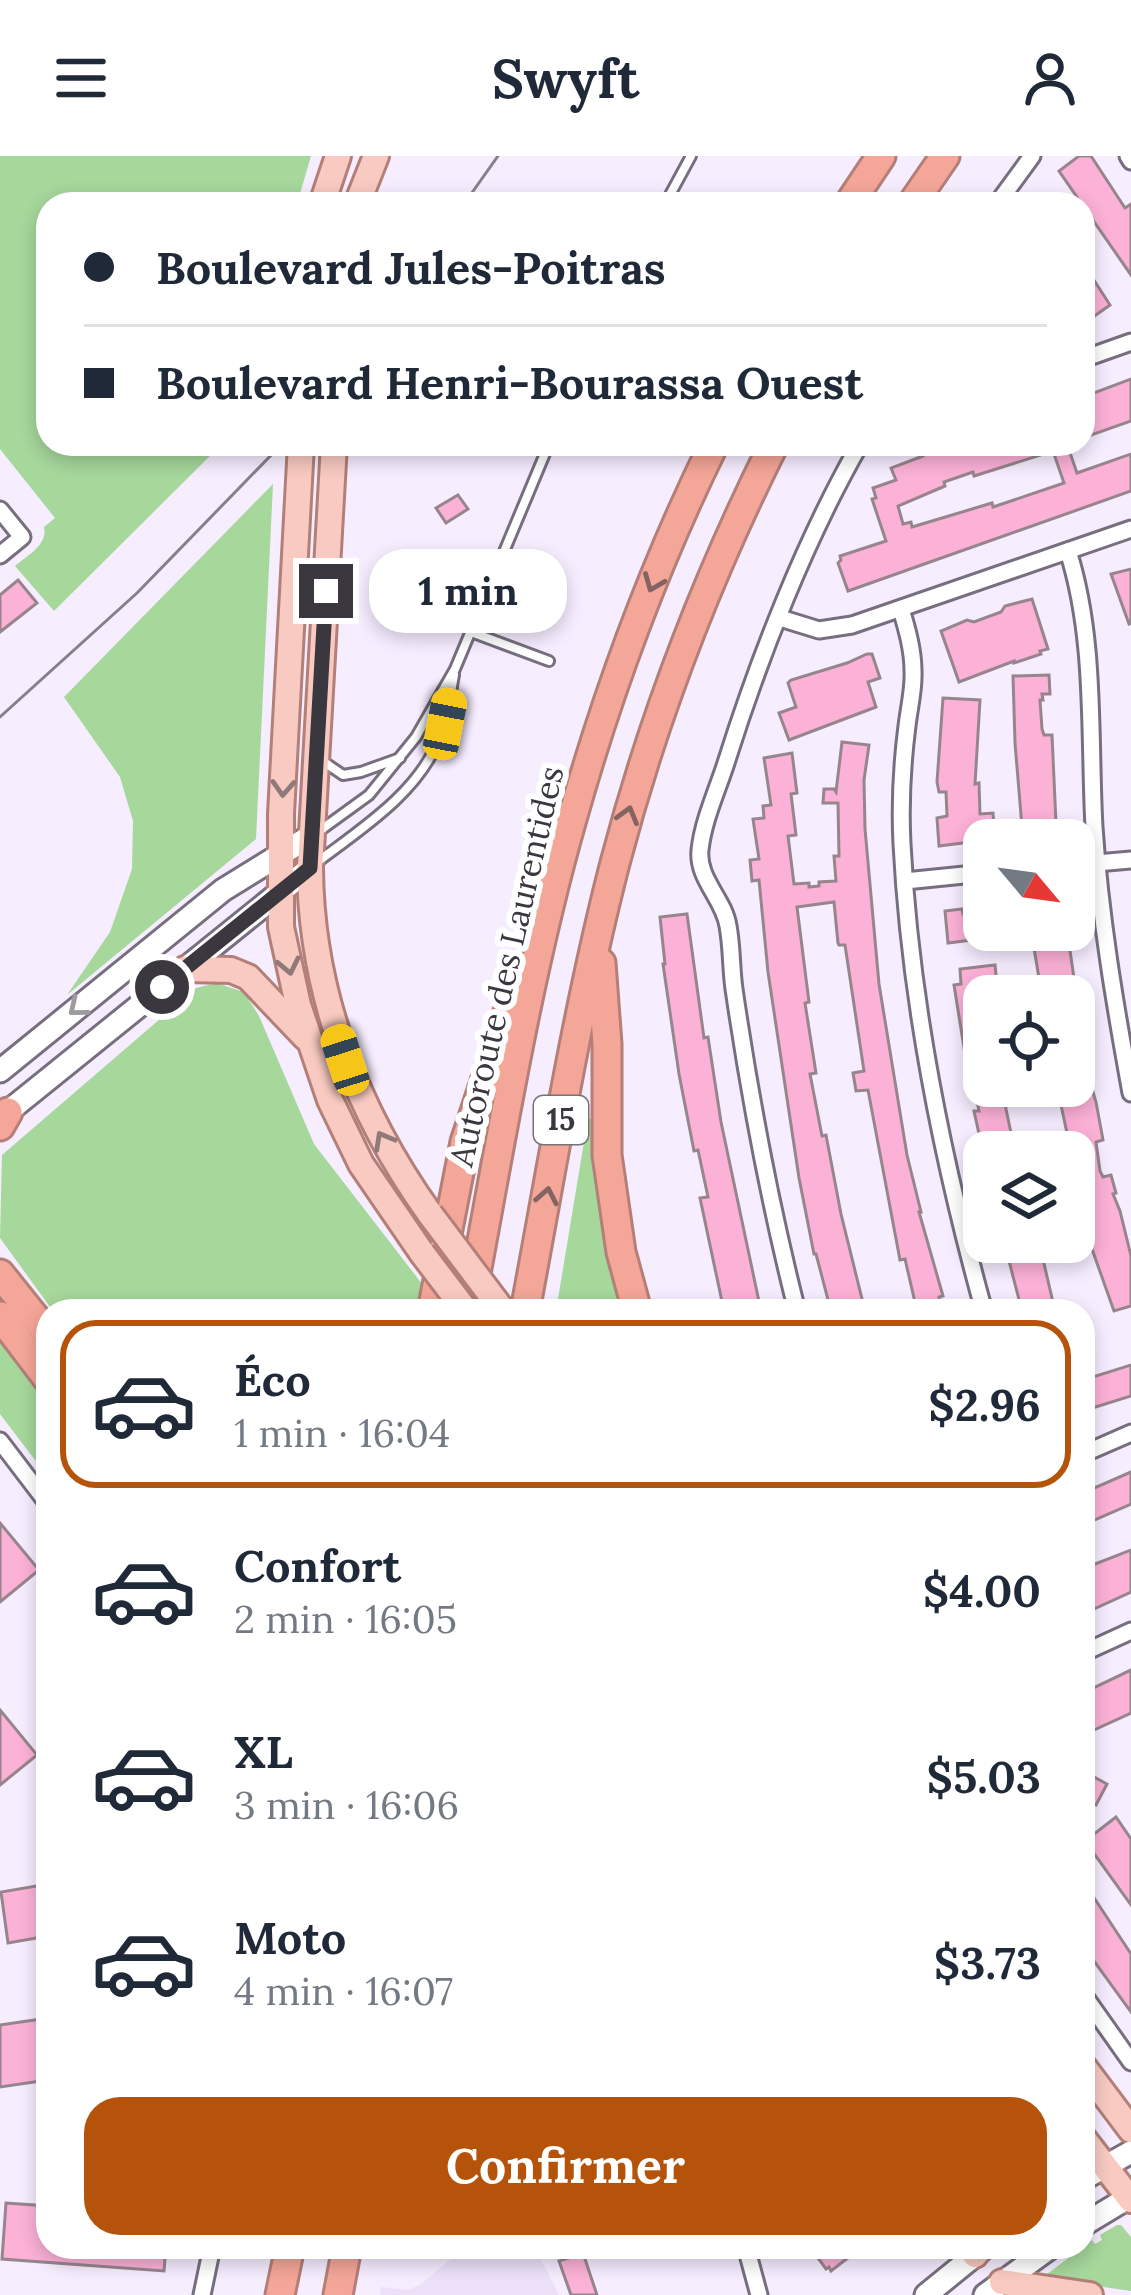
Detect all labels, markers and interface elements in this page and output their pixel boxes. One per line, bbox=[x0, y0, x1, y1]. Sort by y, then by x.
text: Swyft bbox=[492, 44, 639, 113]
icon: menu bbox=[48, 45, 114, 111]
icon: person bbox=[1017, 45, 1083, 111]
text: Boulevard Jules-Poitras bbox=[156, 239, 666, 296]
text: Boulevard Henri-Bourassa Ouest bbox=[156, 354, 863, 411]
callout: 1 min bbox=[368, 549, 566, 633]
route end bbox=[299, 564, 353, 618]
text: 1 min bbox=[418, 566, 518, 616]
one-way arrow bbox=[643, 572, 667, 593]
car bbox=[420, 685, 470, 763]
street label: Autoroute des Laurentides bbox=[439, 762, 573, 1171]
one-way arrow bbox=[270, 779, 296, 798]
one-way arrow bbox=[614, 805, 639, 826]
north arrow bbox=[963, 819, 1095, 951]
map controls bbox=[963, 819, 1095, 1263]
one-way arrow bbox=[275, 956, 301, 976]
route start bbox=[135, 960, 189, 1014]
button: locate bbox=[963, 975, 1095, 1107]
one-way arrow bbox=[68, 994, 90, 1016]
car bbox=[317, 1020, 373, 1100]
road number: 15 bbox=[534, 1096, 588, 1144]
one-way arrow bbox=[374, 1131, 397, 1152]
button: layers bbox=[963, 1131, 1095, 1263]
one-way arrow bbox=[533, 1186, 559, 1206]
icon: car bbox=[90, 1350, 198, 1458]
text: Éco bbox=[234, 1351, 311, 1408]
text: $2.96 bbox=[928, 1376, 1041, 1433]
text: 1 min · 16:04 bbox=[234, 1408, 450, 1458]
icon: car bbox=[90, 1536, 198, 1644]
text: Confort bbox=[234, 1537, 401, 1594]
text: $4.00 bbox=[923, 1562, 1041, 1619]
text: 2 min · 16:05 bbox=[234, 1594, 457, 1644]
icon: car bbox=[90, 1722, 198, 1830]
text: XL bbox=[234, 1723, 293, 1780]
text: $5.03 bbox=[927, 1748, 1041, 1805]
text: 3 min · 16:06 bbox=[234, 1780, 459, 1830]
icon: car bbox=[90, 1908, 198, 2016]
text: Moto bbox=[234, 1909, 346, 1966]
text: $3.73 bbox=[934, 1934, 1041, 1991]
text: 4 min · 16:07 bbox=[234, 1966, 453, 2016]
button: Confirmer bbox=[84, 2097, 1047, 2235]

